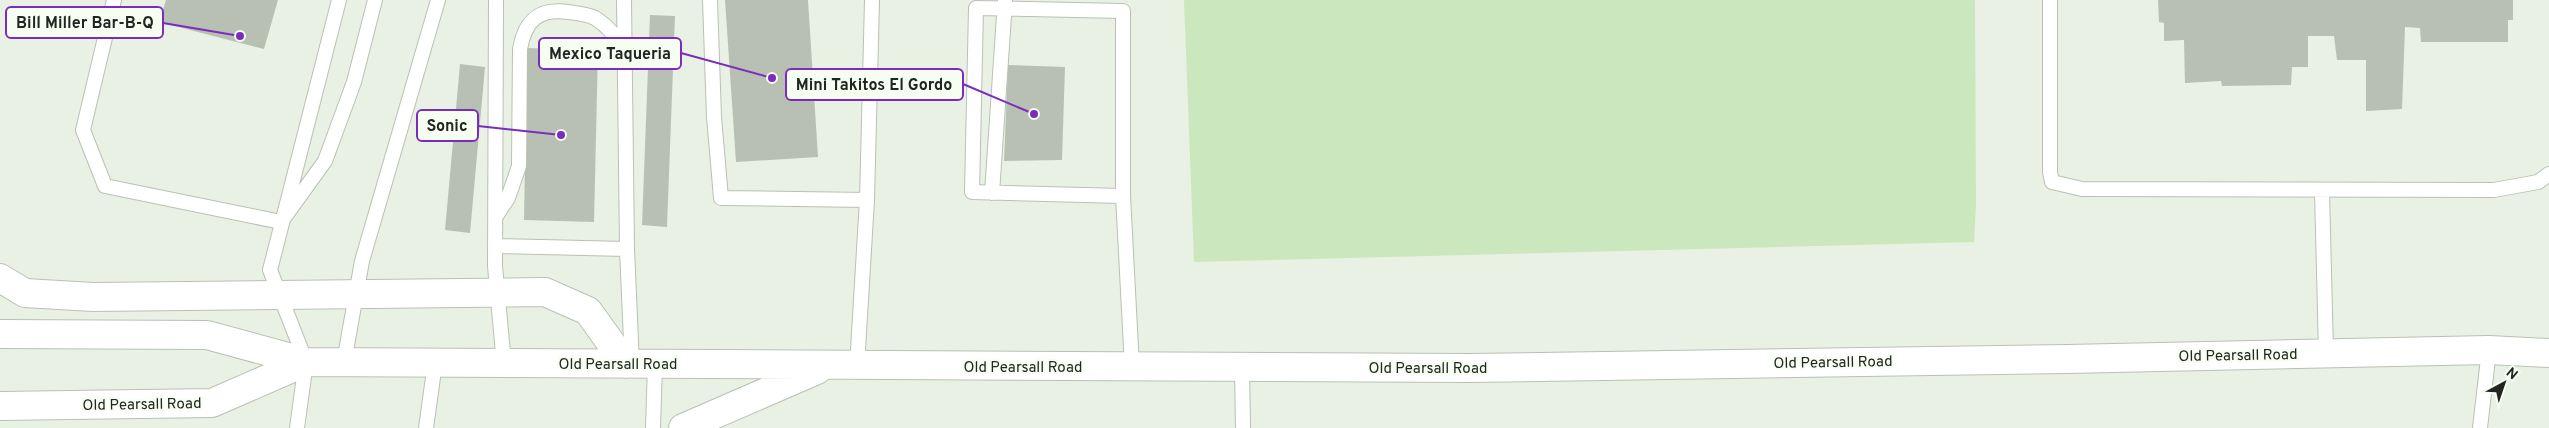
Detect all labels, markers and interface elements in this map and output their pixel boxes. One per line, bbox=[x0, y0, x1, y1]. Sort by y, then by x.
callout: Bill Miller Bar-B-Q bbox=[6, 7, 163, 38]
text: Bill Miller Bar-B-Q bbox=[16, 14, 154, 34]
callout: Mexico Taqueria bbox=[539, 38, 681, 69]
text: Mexico Taqueria bbox=[549, 45, 671, 65]
callout: Mini Takitos El Gordo bbox=[786, 69, 963, 100]
text: Mini Takitos El Gordo bbox=[796, 76, 952, 96]
callout: Sonic bbox=[417, 110, 478, 141]
text: Sonic bbox=[426, 117, 468, 137]
street label: Old Pearsall Road bbox=[2178, 346, 2298, 367]
street label: Old Pearsall Road bbox=[1773, 353, 1893, 374]
street label: Old Pearsall Road bbox=[559, 356, 677, 375]
north arrow bbox=[2479, 358, 2529, 408]
street label: Old Pearsall Road bbox=[964, 359, 1082, 378]
street label: Old Pearsall Road bbox=[1369, 360, 1487, 379]
text: N bbox=[2502, 364, 2521, 384]
street label: Old Pearsall Road bbox=[82, 395, 202, 416]

